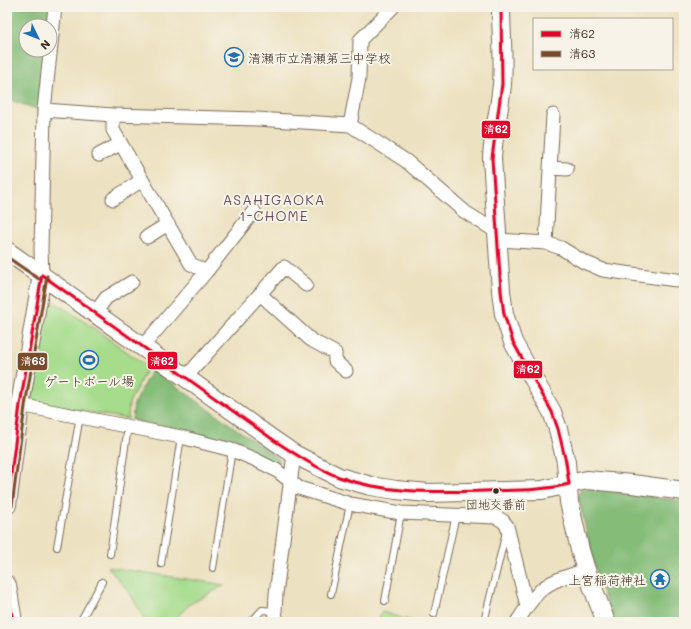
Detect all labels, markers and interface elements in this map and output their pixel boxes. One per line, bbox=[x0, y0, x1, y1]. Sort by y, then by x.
north arrow bbox=[18, 18, 58, 58]
legend bbox=[533, 18, 673, 70]
text: 清62 bbox=[569, 25, 595, 41]
text: N bbox=[37, 37, 54, 53]
text: 清63 bbox=[569, 45, 595, 61]
school or university icon: 清瀬市立清瀬第三中学校 bbox=[223, 46, 245, 68]
place label: 清瀬市立清瀬第三中学校 bbox=[248, 49, 391, 66]
line badge: 清62 bbox=[481, 120, 511, 139]
text: 清62 bbox=[484, 121, 508, 136]
district label: ASAHIGAOKA 1-CHOME bbox=[223, 190, 325, 225]
sports icon: ゲートボール場 bbox=[78, 349, 100, 371]
line badge: 清62 bbox=[147, 351, 178, 370]
line badge: 清63 bbox=[17, 352, 48, 371]
text: 清63 bbox=[21, 353, 46, 368]
text: 清62 bbox=[150, 353, 174, 368]
line badge: 清62 bbox=[513, 360, 543, 379]
text: 清62 bbox=[516, 361, 540, 376]
place label: ゲートボール場 bbox=[44, 372, 134, 389]
marker: 団地交番前 bbox=[491, 486, 501, 496]
place label: 団地交番前 bbox=[466, 496, 526, 512]
temple icon: 上宮稲荷神社 bbox=[649, 568, 671, 590]
place label: 上宮稲荷神社 bbox=[568, 571, 646, 588]

